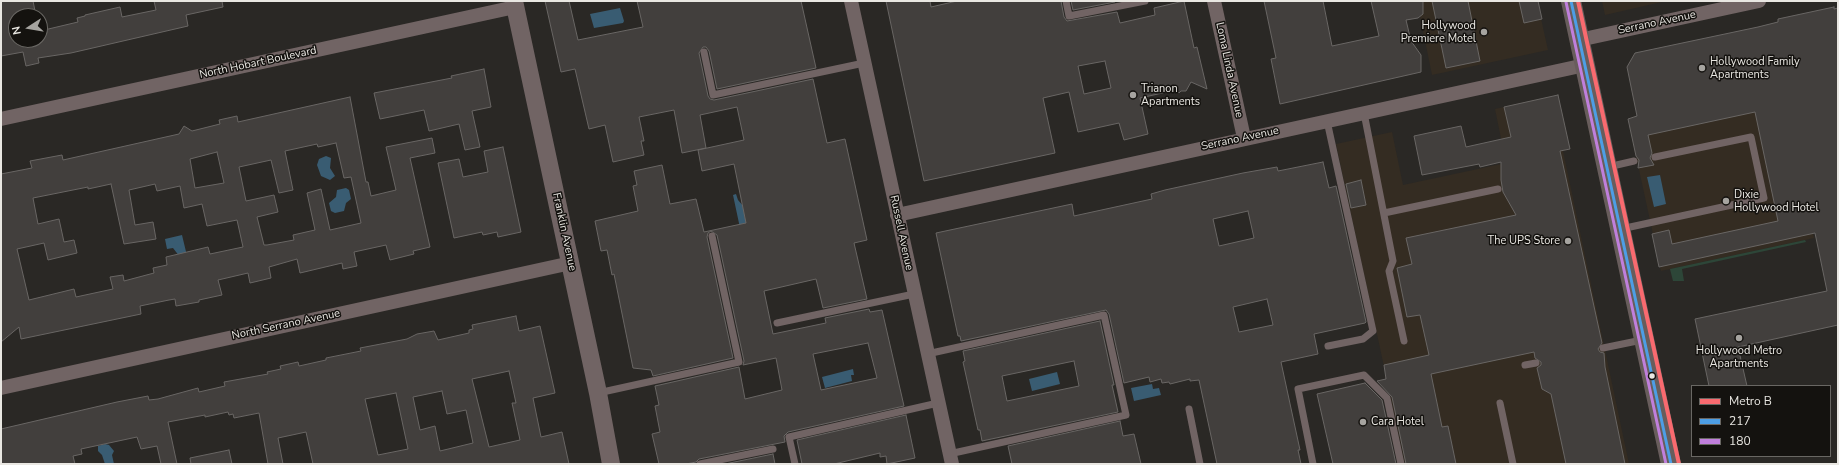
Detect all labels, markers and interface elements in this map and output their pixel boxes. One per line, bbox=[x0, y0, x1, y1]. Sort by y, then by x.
north arrow bbox=[8, 8, 48, 48]
street label: Serrano Avenue bbox=[1617, 8, 1697, 38]
place label: Hollywood Premiere Motel bbox=[1401, 19, 1476, 45]
street label: Loma Linda Avenue bbox=[1212, 21, 1246, 119]
text: N bbox=[9, 25, 25, 36]
marker: Hollywood Premiere Motel bbox=[1479, 27, 1489, 37]
street label: North Hobart Boulevard bbox=[198, 44, 318, 82]
place label: Hollywood Family Apartments bbox=[1710, 55, 1800, 81]
marker: Hollywood Family Apartments bbox=[1697, 63, 1707, 73]
place label: Trianon Apartments bbox=[1141, 82, 1200, 108]
marker: Trianon Apartments bbox=[1128, 90, 1138, 100]
street label: Serrano Avenue bbox=[1200, 124, 1280, 154]
place label: Dixie Hollywood Hotel bbox=[1734, 188, 1819, 214]
street label: Franklin Avenue bbox=[549, 192, 579, 272]
street label: Russell Avenue bbox=[887, 194, 915, 272]
marker: Dixie Hollywood Hotel bbox=[1721, 196, 1731, 206]
place label: The UPS Store bbox=[1488, 234, 1560, 248]
marker: The UPS Store bbox=[1563, 236, 1573, 246]
street label: North Serrano Avenue bbox=[231, 307, 341, 343]
marker: Hollywood Metro Apartments bbox=[1734, 333, 1744, 343]
place label: Hollywood Metro Apartments bbox=[1696, 344, 1782, 370]
unlabelled marker bbox=[1647, 371, 1657, 381]
legend bbox=[1691, 385, 1831, 457]
text: Metro B bbox=[1729, 393, 1772, 409]
text: 217 bbox=[1729, 413, 1751, 429]
place label: Cara Hotel bbox=[1371, 415, 1424, 429]
marker: Cara Hotel bbox=[1358, 417, 1368, 427]
text: 180 bbox=[1729, 433, 1751, 449]

